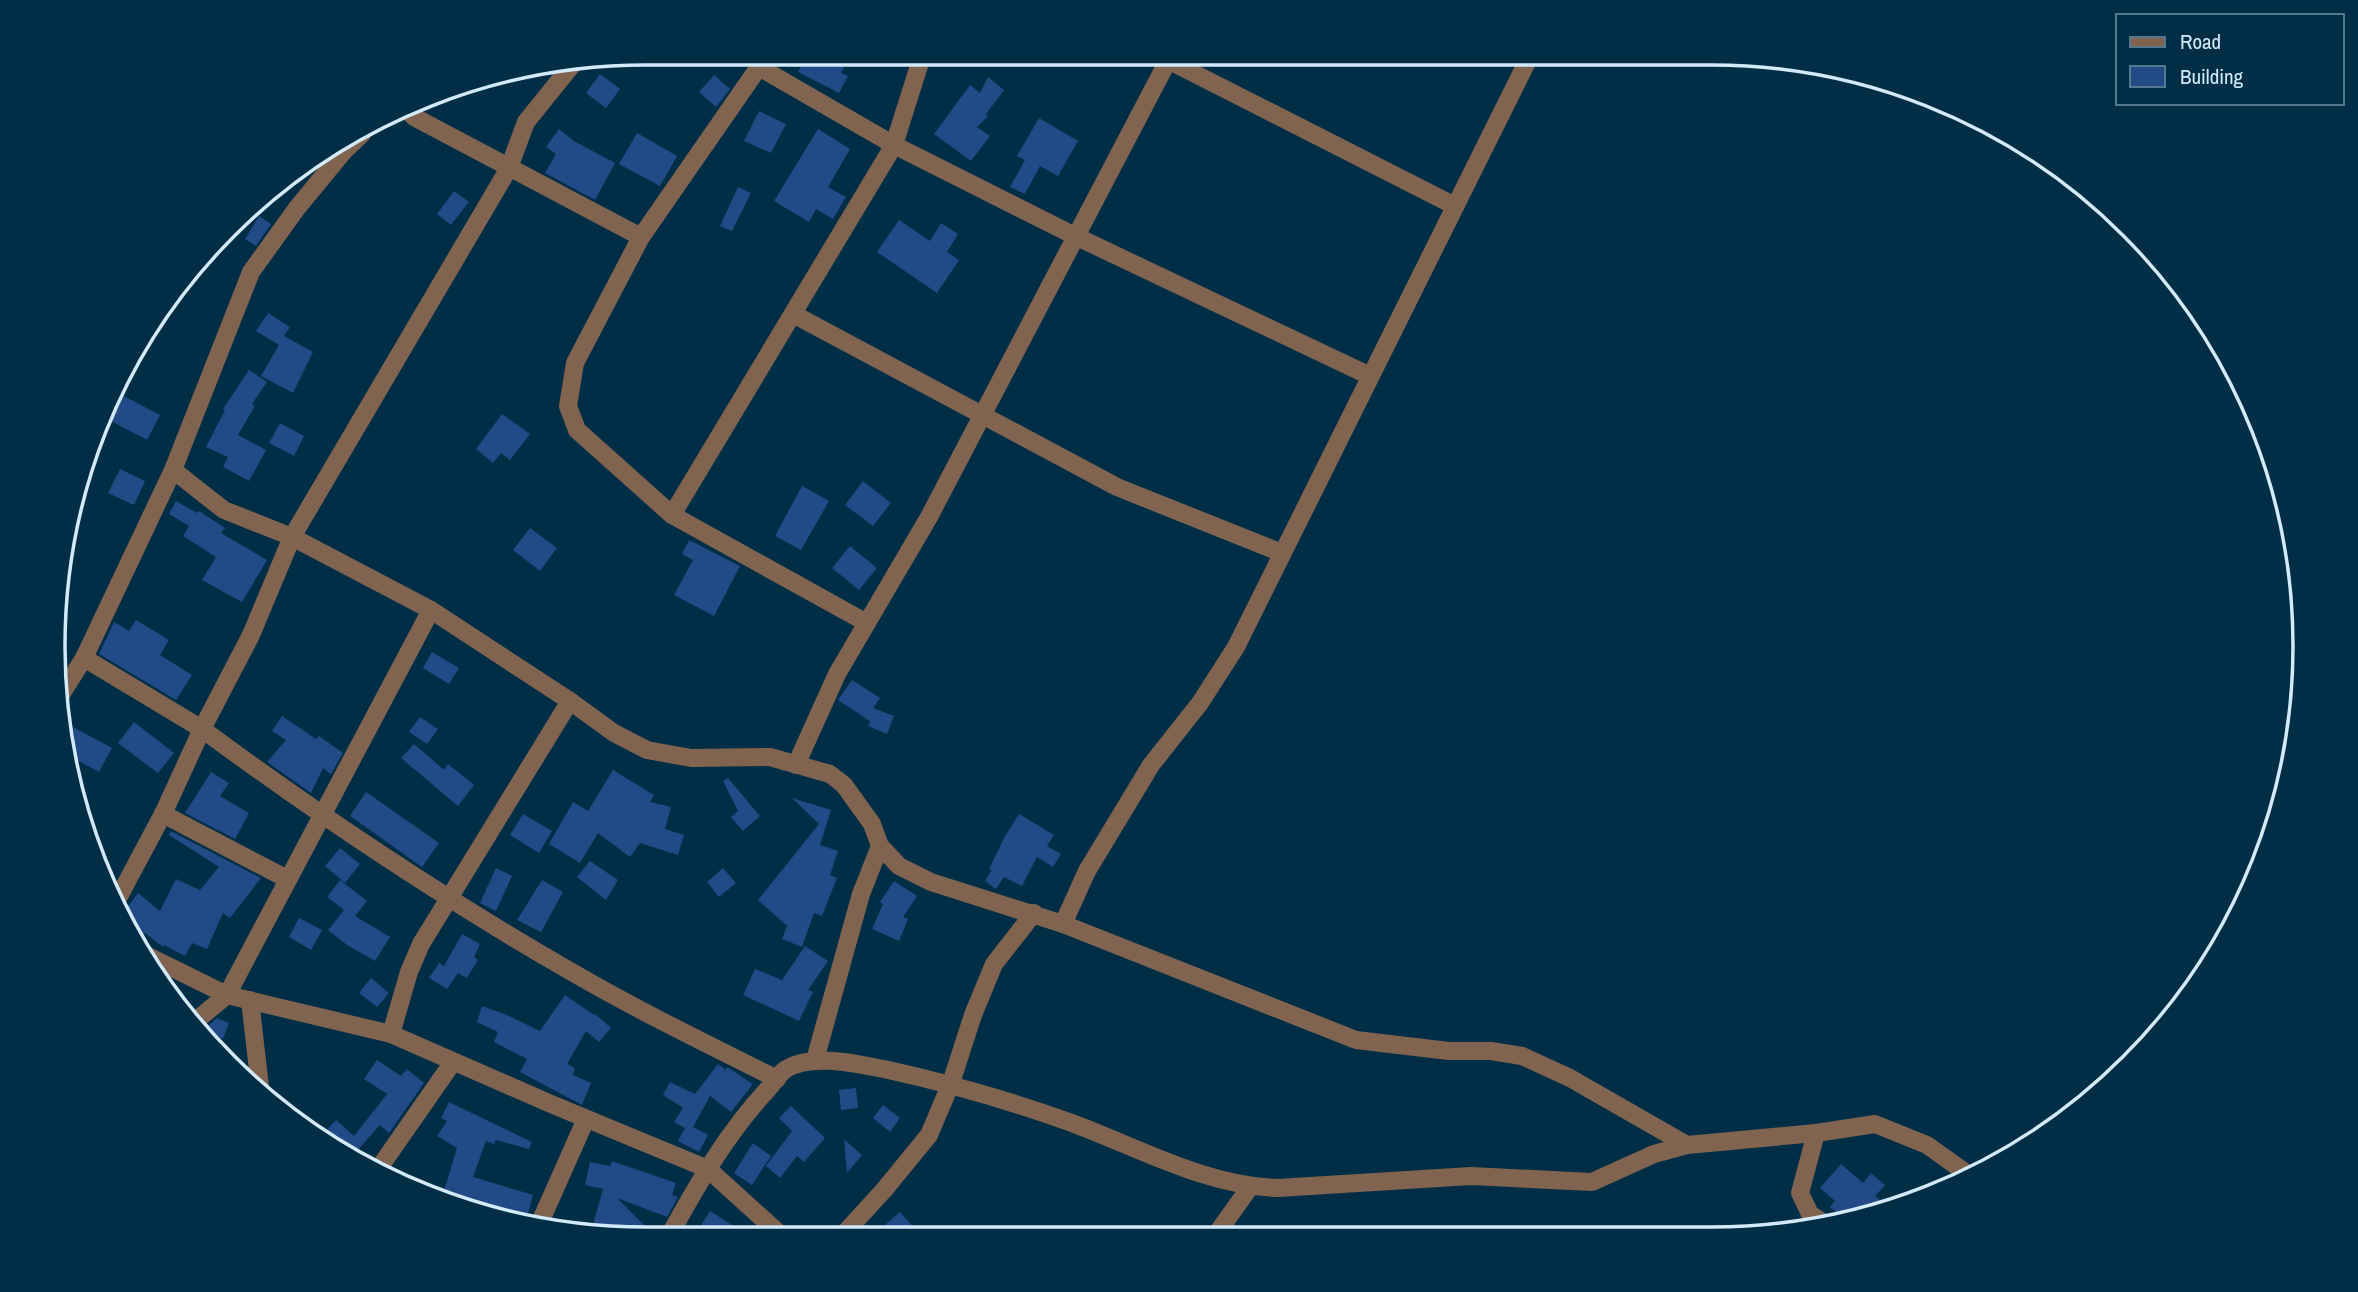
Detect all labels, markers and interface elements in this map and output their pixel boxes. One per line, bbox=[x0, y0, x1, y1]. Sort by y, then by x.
legend bbox=[2116, 14, 2344, 105]
text: Road bbox=[2180, 27, 2221, 56]
text: Building bbox=[2180, 62, 2244, 91]

